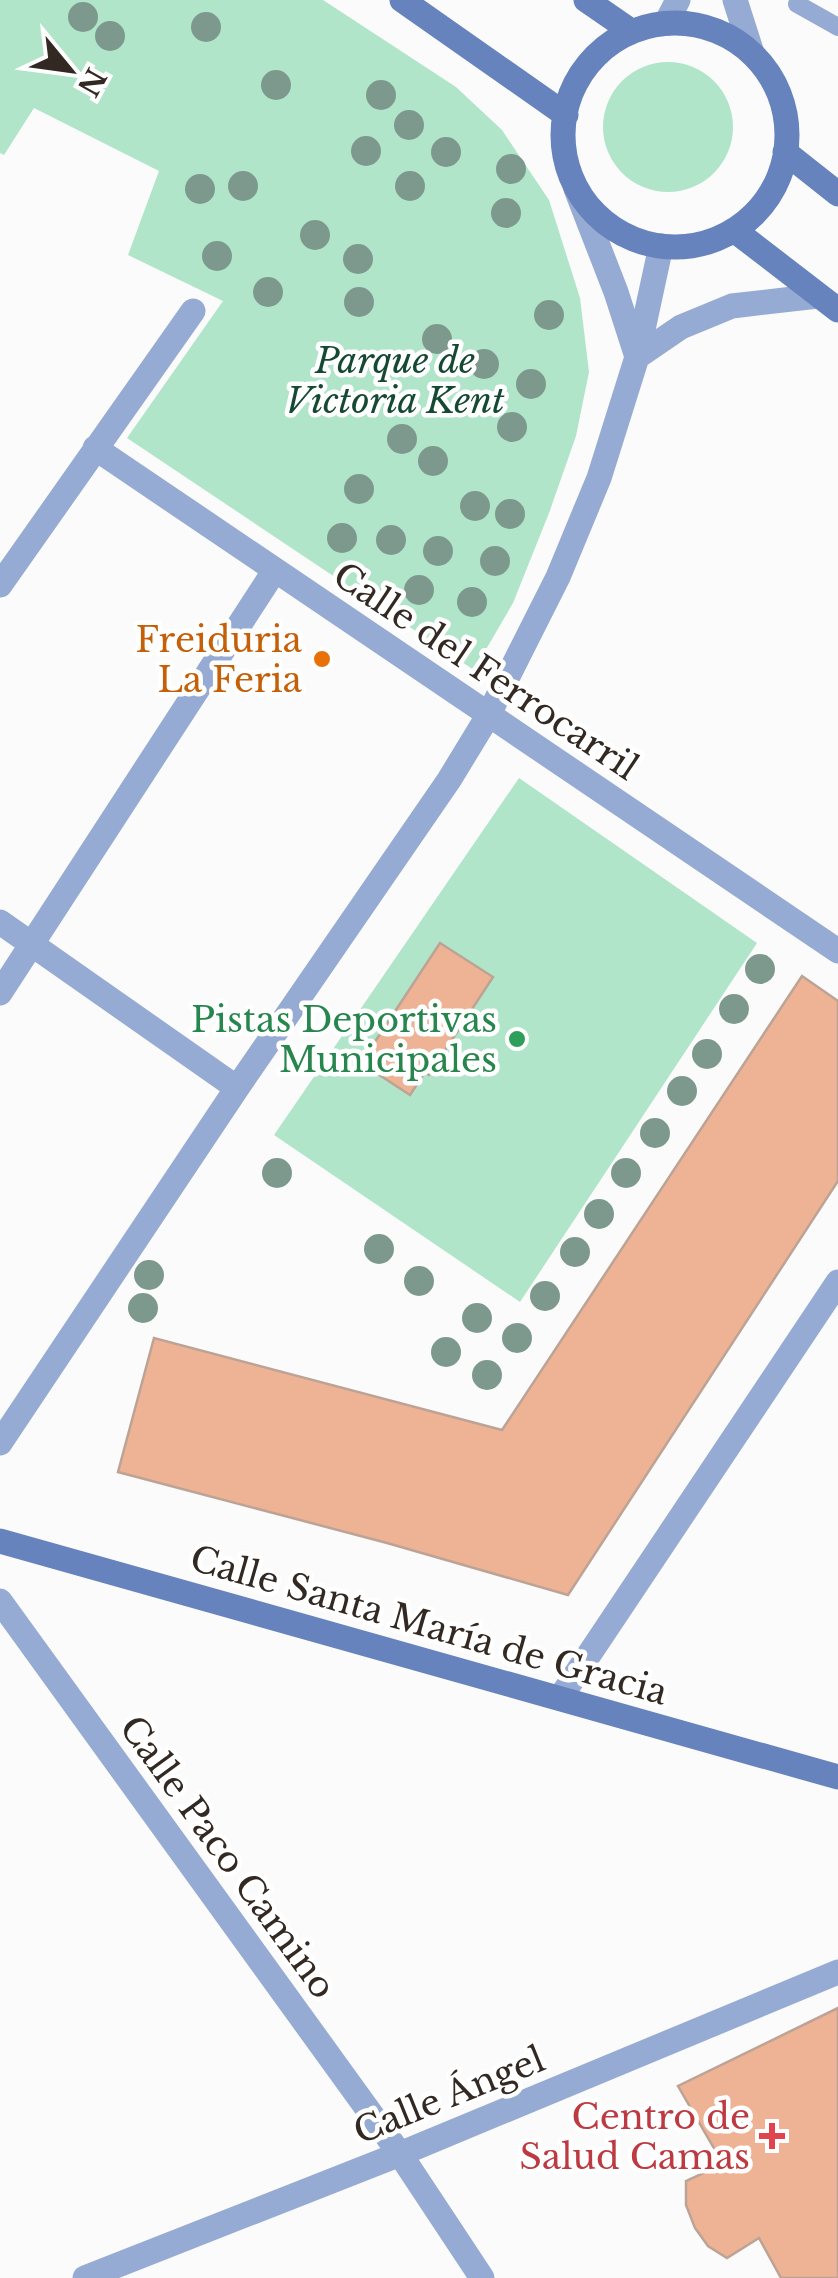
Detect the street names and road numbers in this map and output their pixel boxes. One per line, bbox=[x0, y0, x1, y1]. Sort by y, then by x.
street label: Calle del Ferrocarril bbox=[325, 553, 647, 789]
street label: Calle Santa María de Gracia bbox=[186, 1536, 673, 1714]
street label: Calle Paco Camino bbox=[111, 1707, 345, 2007]
street label: Calle Ángel bbox=[347, 2037, 551, 2153]

